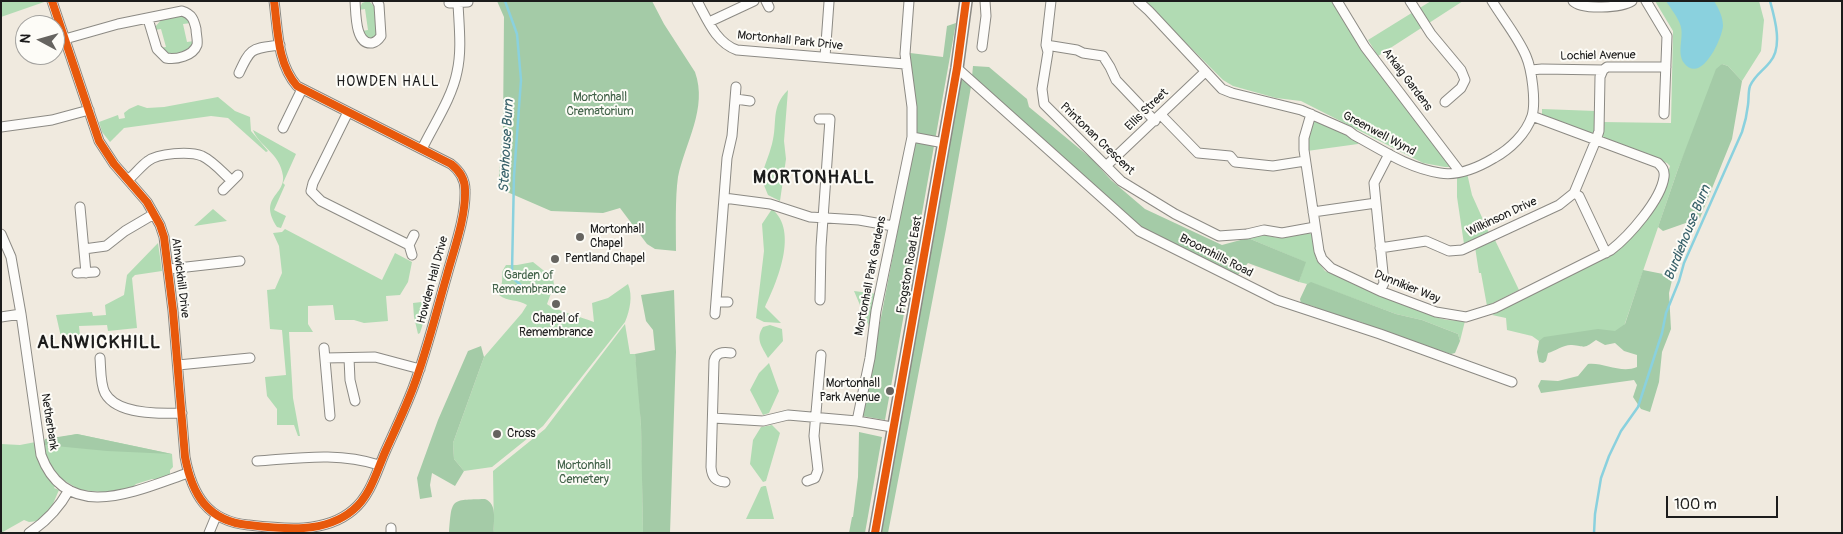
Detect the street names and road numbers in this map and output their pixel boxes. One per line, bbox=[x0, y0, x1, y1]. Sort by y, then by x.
street label: Mortonhall Park Drive bbox=[736, 28, 844, 54]
street label: Arkaig Gardens bbox=[1379, 46, 1435, 114]
street label: Lochiel Avenue bbox=[1560, 48, 1636, 64]
street label: Ellis Street bbox=[1122, 86, 1172, 134]
street label: Printonan Crescent bbox=[1057, 100, 1137, 178]
street label: Greenwell Wynd bbox=[1340, 109, 1418, 159]
street label: Wilkinson Drive bbox=[1465, 195, 1539, 239]
street label: Mortonhall Park Gardens bbox=[852, 215, 890, 337]
street label: Frogston Road East bbox=[894, 215, 926, 315]
street label: Broomhills Road bbox=[1177, 231, 1255, 281]
street label: Howden Hall Drive bbox=[414, 235, 452, 325]
street label: Alnwickhill Drive bbox=[168, 237, 192, 319]
street label: Dunnikier Way bbox=[1372, 267, 1442, 307]
street label: Netherbank bbox=[37, 392, 61, 452]

